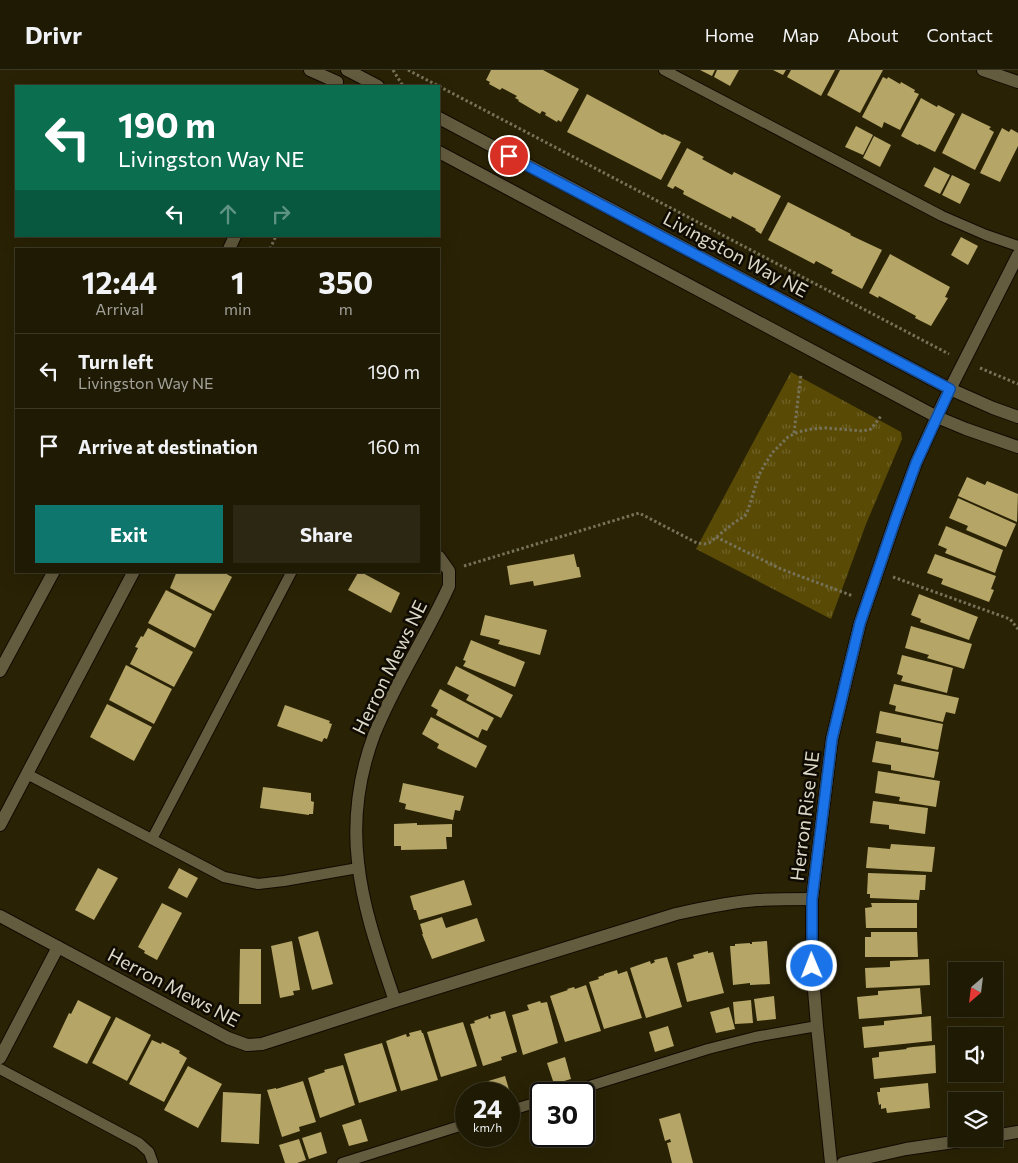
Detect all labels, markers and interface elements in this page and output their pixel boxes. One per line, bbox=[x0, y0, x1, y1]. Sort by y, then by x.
text: Drivr bbox=[25, 20, 82, 49]
text: Home bbox=[705, 24, 754, 46]
text: Map bbox=[782, 24, 819, 46]
text: About bbox=[847, 24, 899, 46]
text: Contact bbox=[927, 24, 993, 46]
text: 190 m bbox=[118, 102, 216, 145]
icon: left bbox=[35, 105, 100, 170]
pin bbox=[488, 135, 530, 177]
icon: arrive bbox=[495, 142, 523, 170]
text: Livingston Way NE bbox=[118, 145, 304, 172]
icon: left bbox=[161, 200, 189, 228]
icon: ahead bbox=[214, 200, 242, 228]
icon: right bbox=[267, 200, 295, 228]
street label: Livingston Way NE bbox=[660, 206, 812, 302]
text: 12:44 bbox=[82, 263, 157, 300]
text: 1 bbox=[231, 263, 245, 300]
text: 350 bbox=[318, 263, 373, 300]
text: Arrival bbox=[95, 299, 144, 318]
text: min bbox=[224, 299, 251, 318]
text: m bbox=[339, 299, 353, 318]
text: Turn left bbox=[78, 350, 153, 373]
icon: left bbox=[35, 357, 63, 385]
text: 190 m bbox=[368, 360, 420, 383]
text: Livingston Way NE bbox=[78, 373, 213, 392]
icon: arrive bbox=[35, 432, 63, 460]
text: Arrive at destination bbox=[78, 435, 258, 458]
text: 160 m bbox=[368, 435, 420, 458]
button: Exit bbox=[35, 505, 223, 563]
button: Share bbox=[233, 505, 420, 563]
street label: Herron Mews NE bbox=[347, 596, 431, 738]
street label: Herron Rise NE bbox=[785, 750, 823, 882]
position arrow bbox=[785, 939, 837, 991]
street label: Herron Mews NE bbox=[104, 943, 244, 1031]
north arrow bbox=[948, 962, 1002, 1018]
map controls bbox=[948, 962, 1003, 1147]
button: sound bbox=[948, 1027, 1003, 1082]
speed limit sign: 30 bbox=[530, 1082, 595, 1147]
button: layers bbox=[948, 1092, 1003, 1147]
text: 24 bbox=[473, 1093, 502, 1123]
text: km/h bbox=[473, 1120, 502, 1134]

